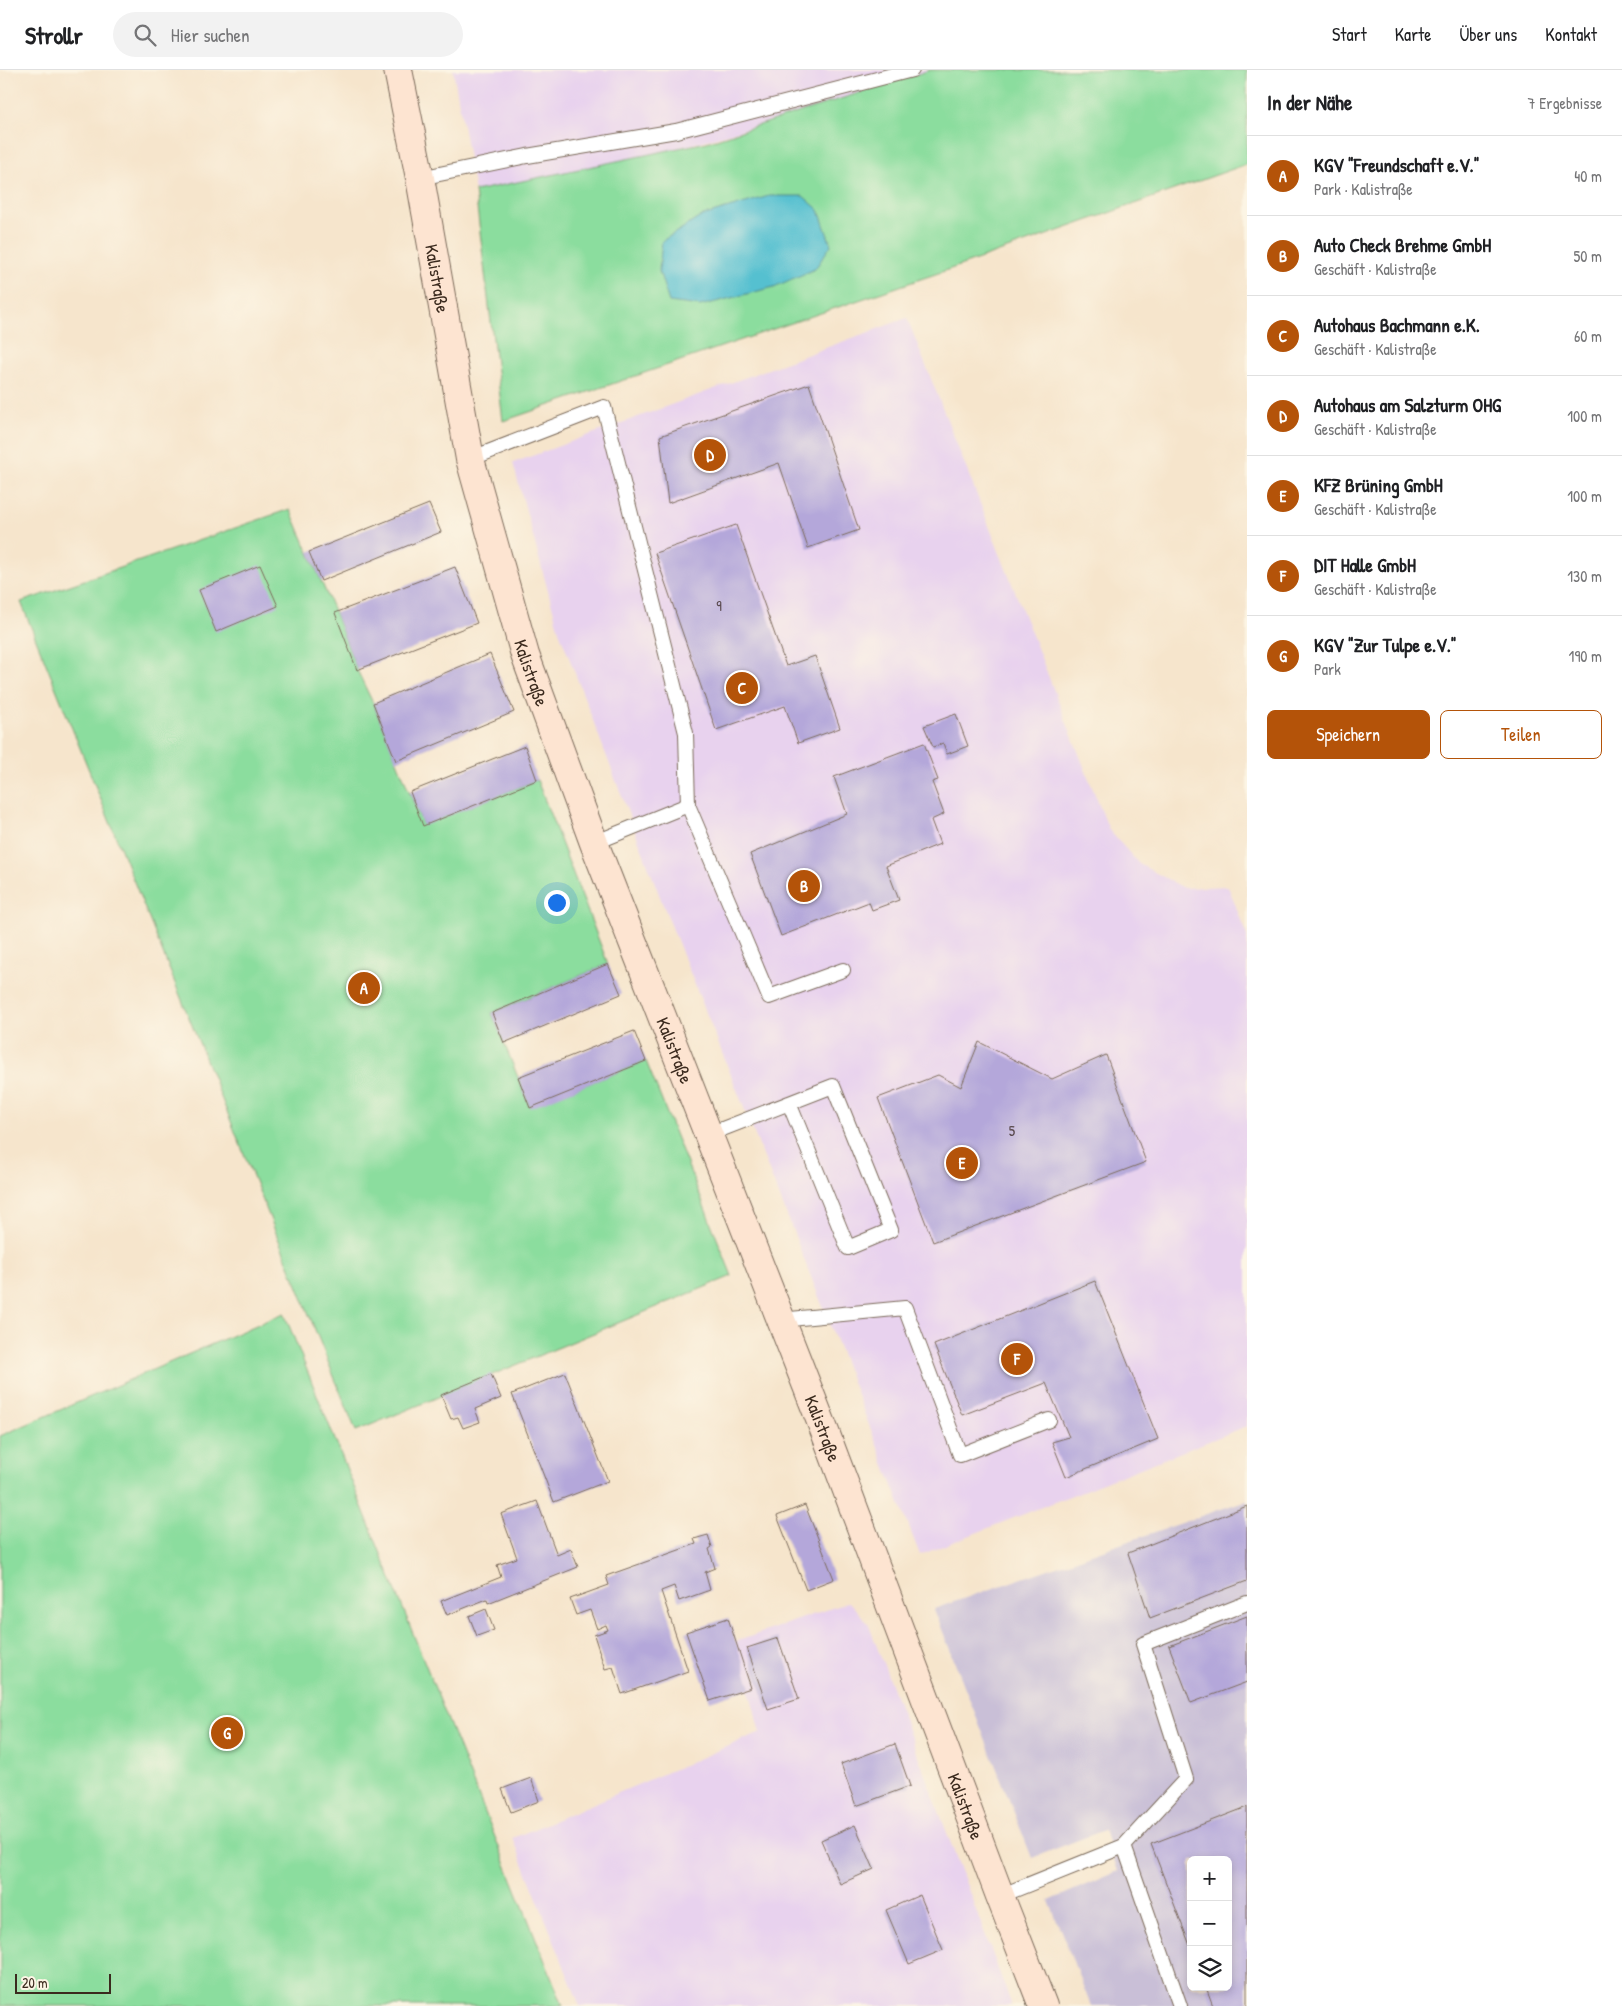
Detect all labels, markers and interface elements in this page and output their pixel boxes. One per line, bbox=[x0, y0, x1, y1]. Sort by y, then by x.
search box bbox=[113, 12, 463, 57]
text: Strollr bbox=[25, 19, 83, 51]
icon: search bbox=[131, 21, 159, 49]
text: Hier suchen bbox=[171, 22, 250, 48]
text: Start bbox=[1332, 22, 1367, 47]
text: Karte bbox=[1395, 22, 1431, 47]
text: Über uns bbox=[1459, 22, 1517, 47]
text: Kontakt bbox=[1545, 22, 1597, 47]
text: In der Nähe bbox=[1267, 88, 1352, 117]
text: 7 Ergebnisse bbox=[1528, 92, 1602, 114]
text: KGV "Freundschaft e.V." bbox=[1314, 152, 1479, 178]
text: A bbox=[1279, 165, 1287, 187]
text: 40 m bbox=[1574, 165, 1602, 187]
text: Park · Kalistraße bbox=[1314, 178, 1413, 200]
text: Auto Check Brehme GmbH bbox=[1314, 232, 1491, 258]
street label: Kalistraße bbox=[419, 242, 456, 314]
text: B bbox=[1279, 245, 1287, 267]
text: 50 m bbox=[1574, 245, 1602, 267]
text: Geschäft · Kalistraße bbox=[1314, 258, 1437, 280]
text: Autohaus Bachmann e.K. bbox=[1314, 312, 1480, 338]
text: C bbox=[1279, 325, 1287, 347]
text: 60 m bbox=[1574, 325, 1602, 347]
text: Geschäft · Kalistraße bbox=[1314, 338, 1437, 360]
text: Autohaus am Salzturm OHG bbox=[1314, 392, 1501, 418]
text: D bbox=[1279, 405, 1287, 427]
text: 100 m bbox=[1567, 405, 1602, 427]
text: Geschäft · Kalistraße bbox=[1314, 418, 1437, 440]
pin: D bbox=[694, 436, 726, 474]
text: KFZ Brüning GmbH bbox=[1314, 472, 1443, 498]
text: E bbox=[1279, 485, 1287, 507]
text: 100 m bbox=[1567, 485, 1602, 507]
text: Geschäft · Kalistraße bbox=[1314, 498, 1437, 520]
text: DIT Halle GmbH bbox=[1314, 552, 1416, 578]
text: F bbox=[1280, 565, 1286, 587]
text: 130 m bbox=[1567, 565, 1602, 587]
text: Geschäft · Kalistraße bbox=[1314, 578, 1437, 600]
house number: 9 bbox=[716, 595, 722, 616]
text: KGV "Zur Tulpe e.V." bbox=[1314, 632, 1457, 658]
street label: Kalistraße bbox=[509, 636, 555, 709]
text: G bbox=[1279, 645, 1287, 667]
text: 190 m bbox=[1569, 645, 1602, 667]
text: Park bbox=[1314, 658, 1341, 680]
pin: C bbox=[726, 669, 758, 707]
button: Speichern bbox=[1267, 710, 1430, 759]
button: Teilen bbox=[1440, 710, 1602, 759]
pin: B bbox=[788, 867, 820, 905]
your location bbox=[544, 890, 570, 916]
pin: A bbox=[348, 969, 380, 1007]
street label: Kalistraße bbox=[651, 1013, 700, 1087]
house number: 5 bbox=[1009, 1120, 1016, 1141]
pin: E bbox=[946, 1144, 978, 1182]
pin: F bbox=[1001, 1340, 1033, 1378]
street label: Kalistraße bbox=[799, 1391, 847, 1465]
pin: G bbox=[211, 1714, 243, 1752]
street label: Kalistraße bbox=[942, 1769, 990, 1843]
map controls bbox=[1187, 1856, 1232, 1991]
button: + bbox=[1187, 1856, 1232, 1901]
button: − bbox=[1187, 1901, 1232, 1946]
button: layers bbox=[1187, 1946, 1232, 1991]
scale bar bbox=[15, 1971, 111, 1994]
text: 20 m bbox=[22, 1973, 48, 1992]

